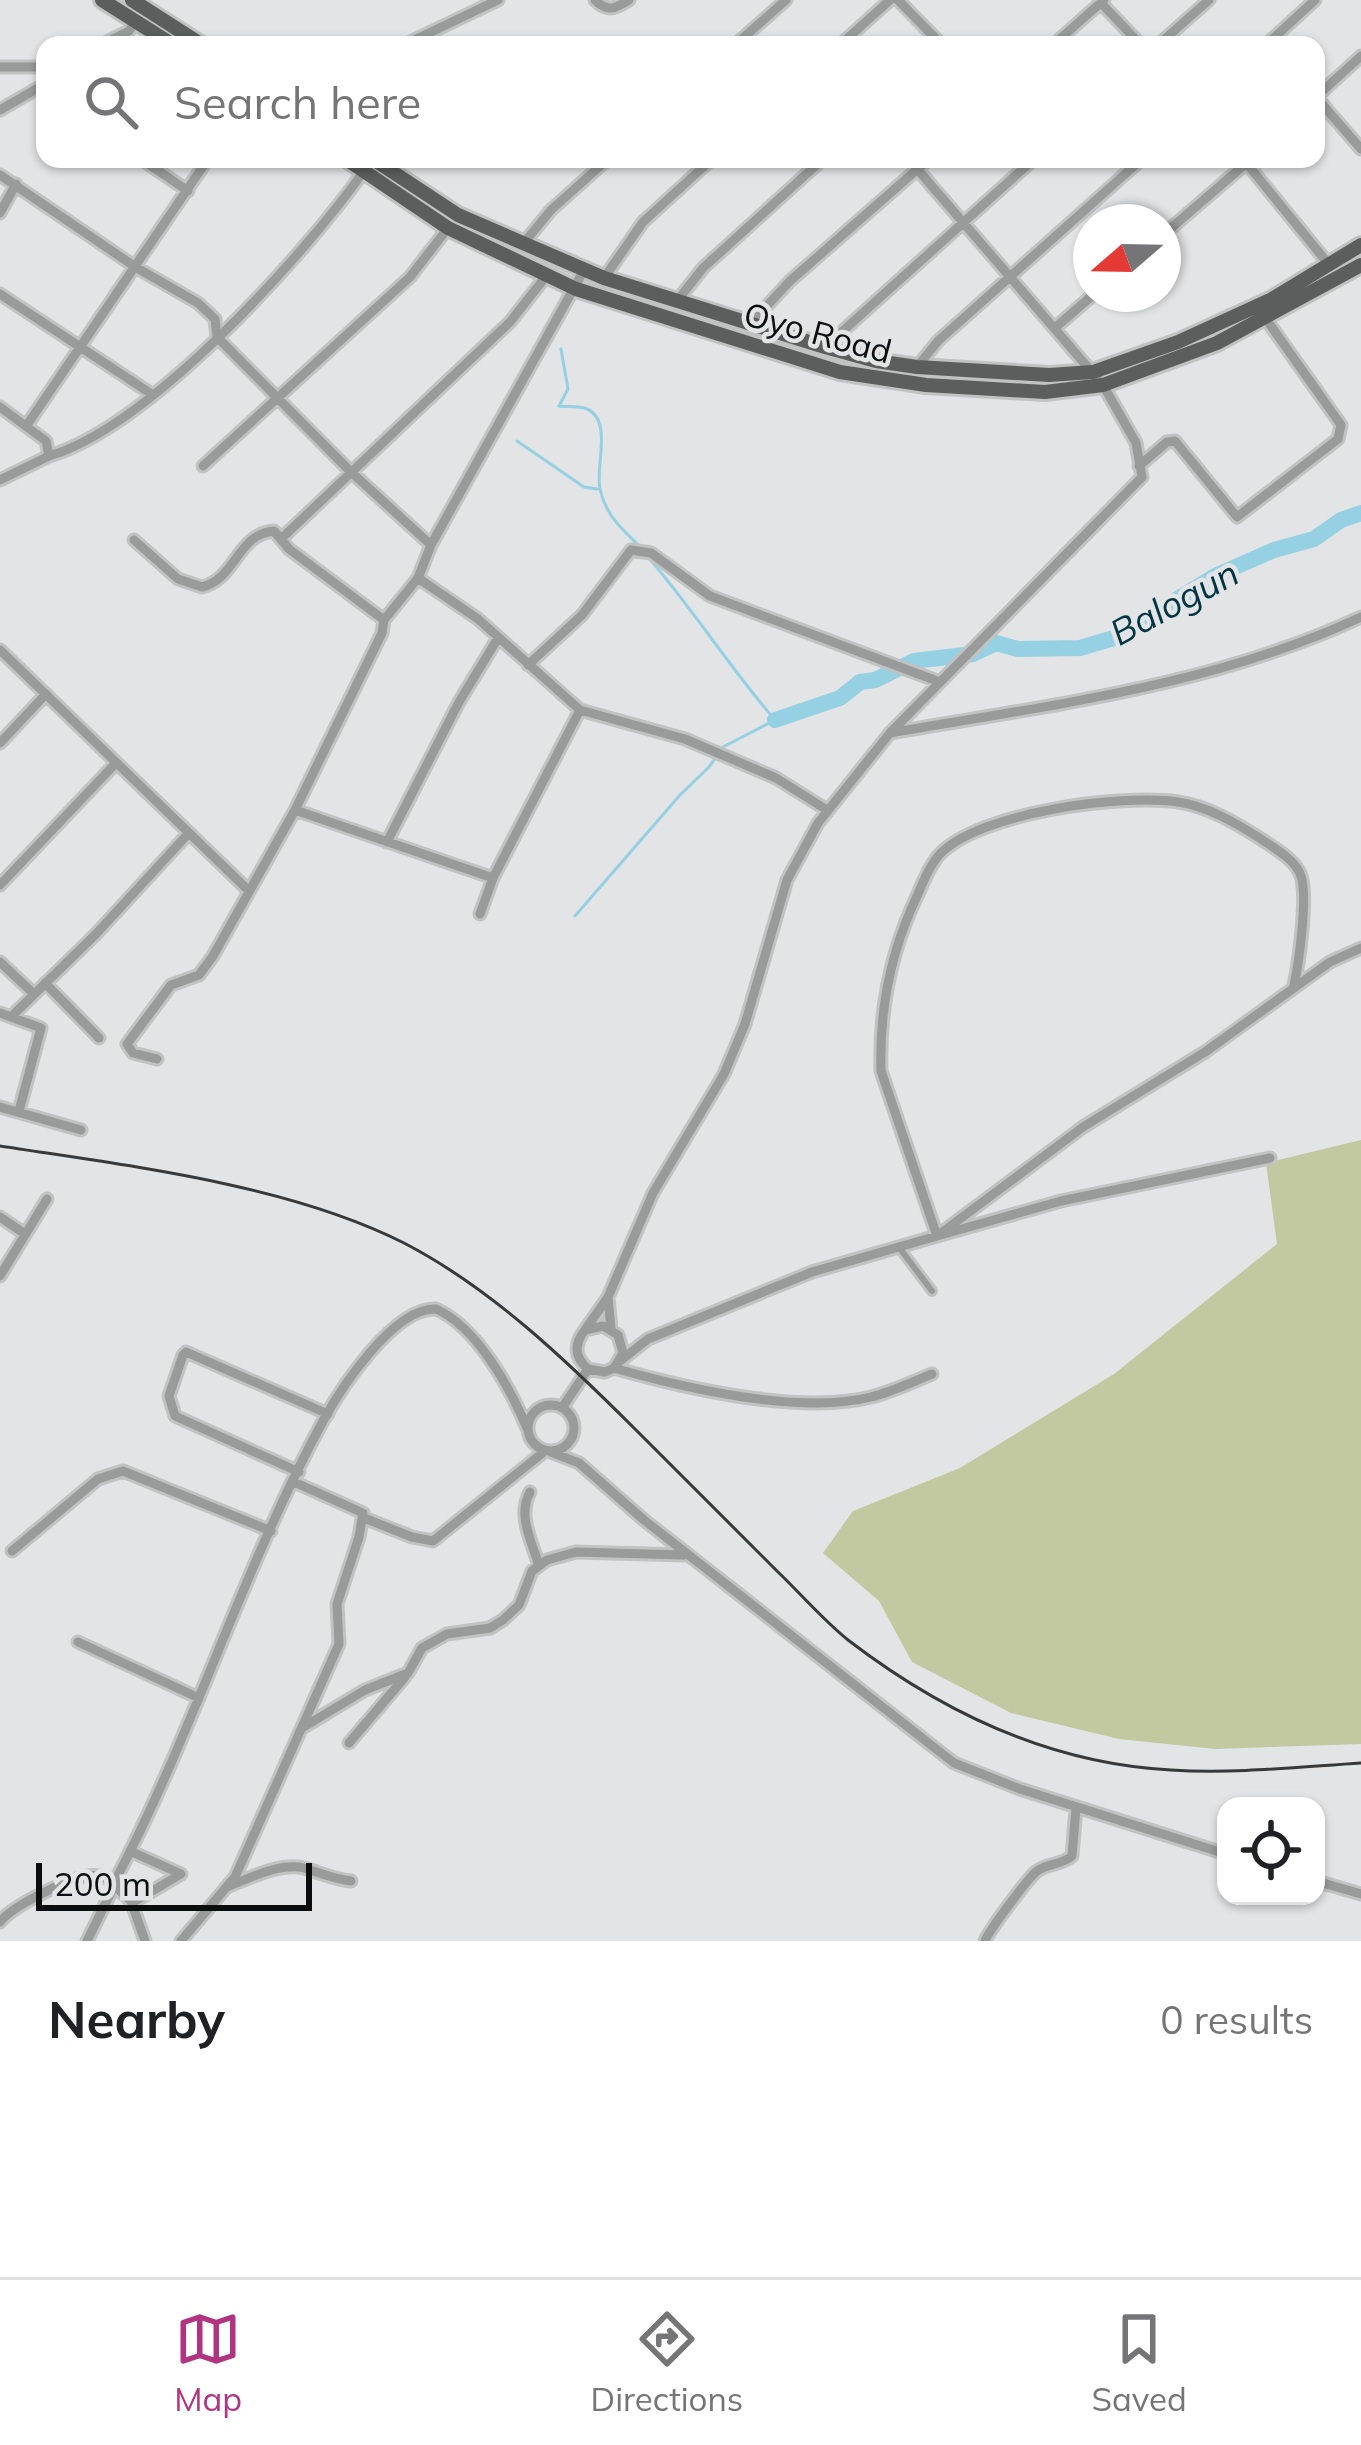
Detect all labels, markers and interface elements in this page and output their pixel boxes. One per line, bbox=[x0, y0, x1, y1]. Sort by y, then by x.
search box bbox=[36, 36, 1325, 168]
icon: search bbox=[78, 69, 144, 135]
text: Search here bbox=[174, 74, 421, 130]
north arrow bbox=[1073, 204, 1181, 312]
street label: Oyo Road bbox=[740, 293, 896, 371]
water label: Balogun bbox=[1102, 550, 1246, 654]
map controls bbox=[1217, 1797, 1325, 1905]
button: locate bbox=[1217, 1797, 1325, 1905]
scale bar bbox=[36, 1857, 312, 1910]
text: 200 m bbox=[54, 1863, 151, 1904]
text: Nearby bbox=[48, 1987, 225, 2051]
text: 0 results bbox=[1160, 1995, 1313, 2044]
tab: Map bbox=[174, 2306, 242, 2419]
tab: Directions bbox=[591, 2306, 743, 2419]
tab: Saved bbox=[1092, 2306, 1187, 2419]

